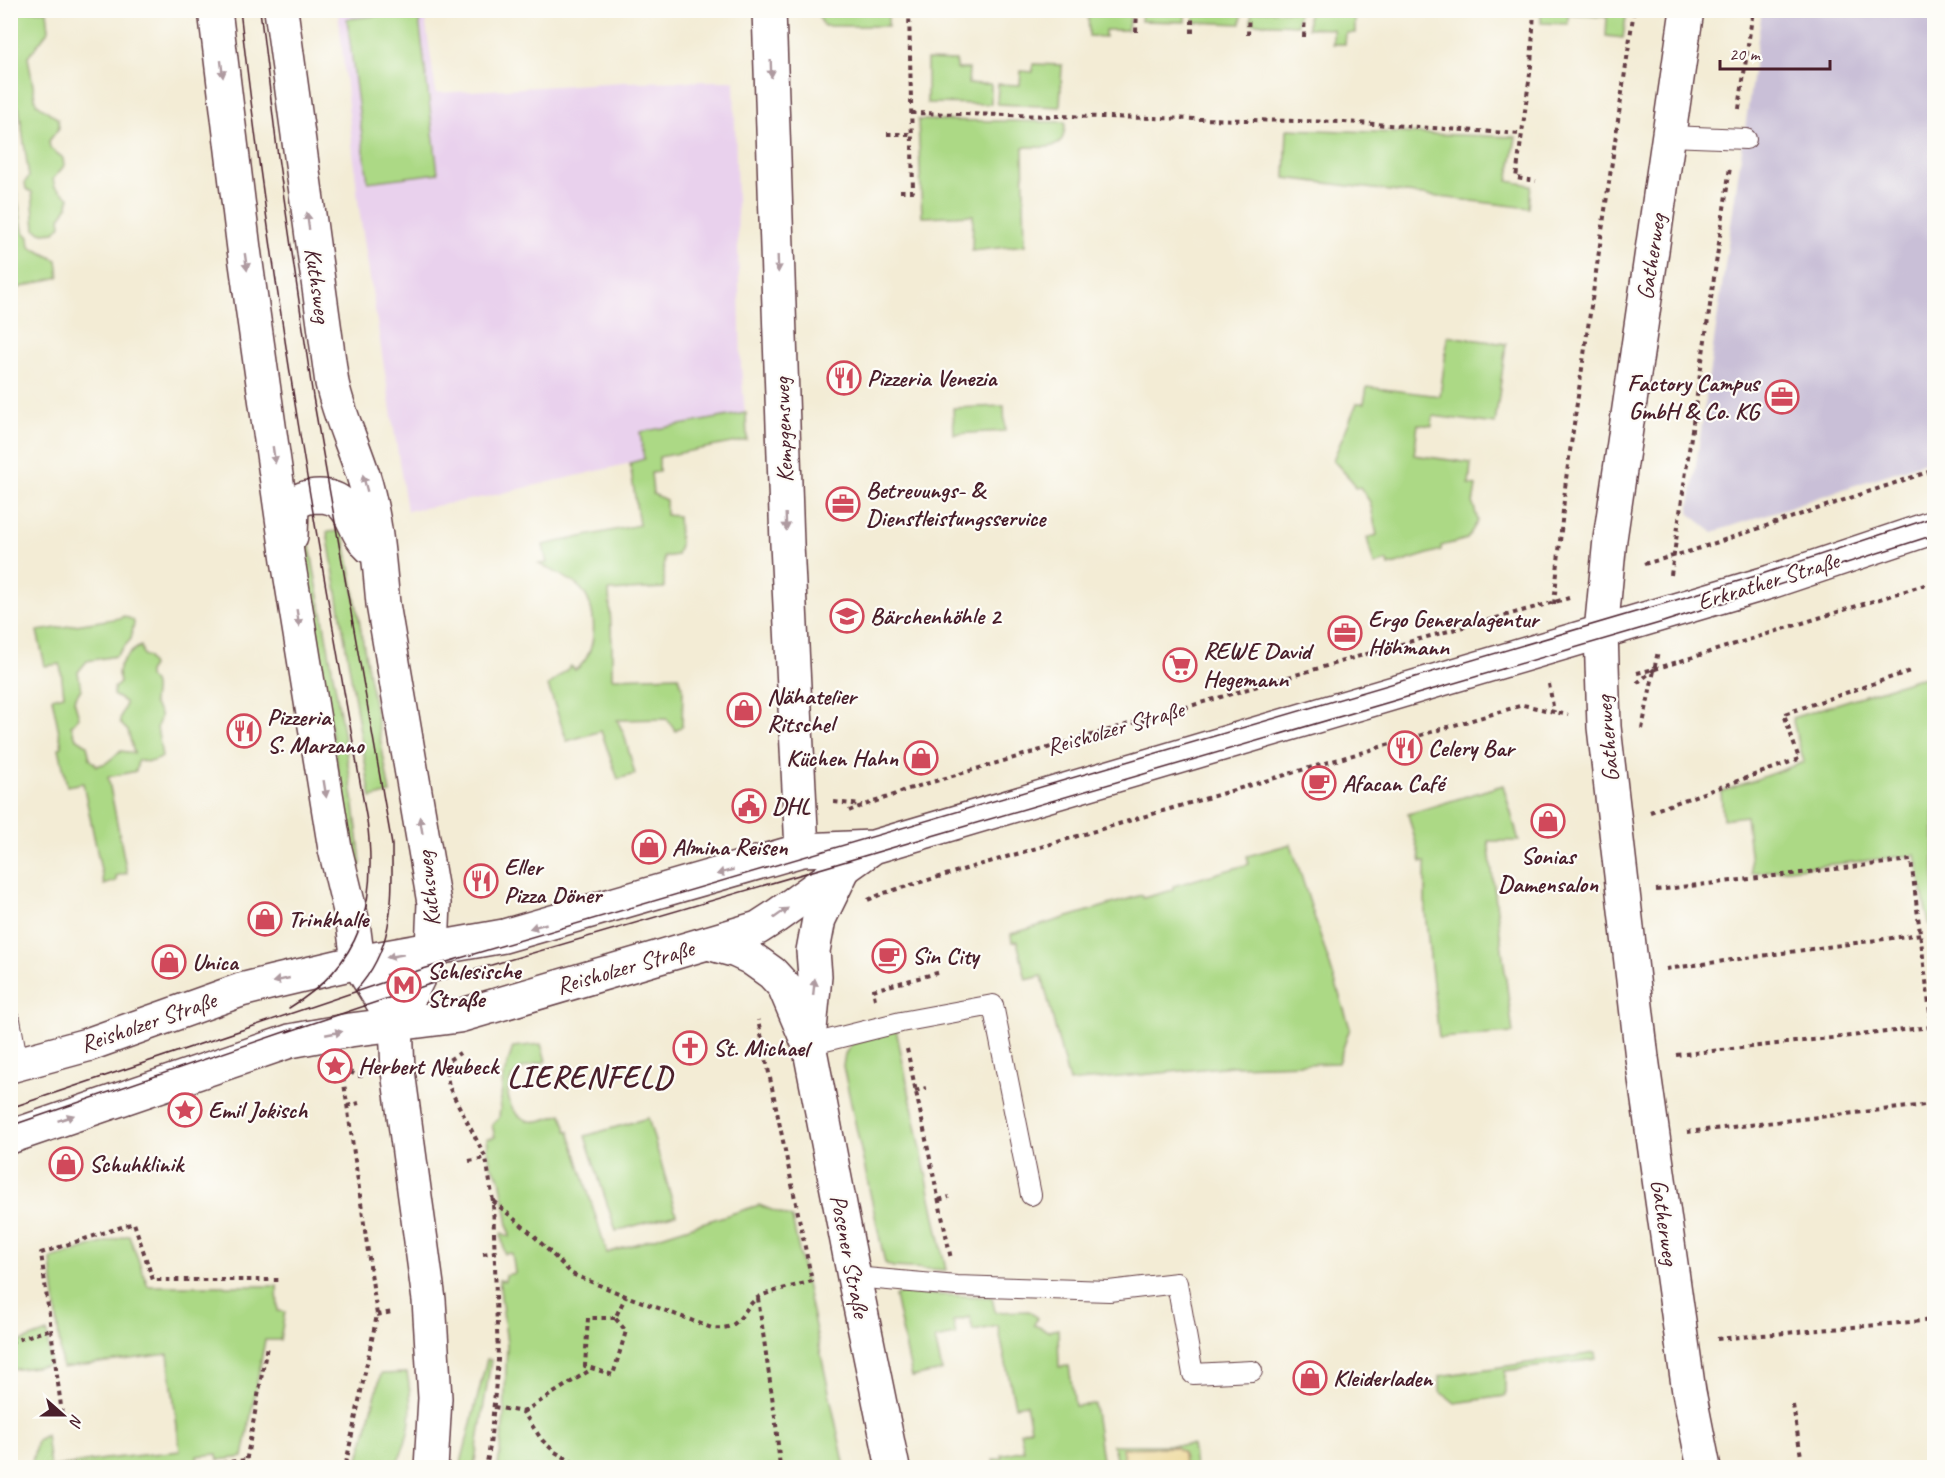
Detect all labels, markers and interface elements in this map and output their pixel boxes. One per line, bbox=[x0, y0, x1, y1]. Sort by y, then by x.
scale bar bbox=[1720, 33, 1830, 71]
text: 20 m bbox=[1729, 43, 1762, 65]
one-way arrow bbox=[218, 59, 227, 78]
one-way arrow bbox=[767, 59, 776, 78]
street label: Gatherweg bbox=[1629, 210, 1673, 302]
one-way arrow bbox=[304, 212, 313, 231]
street label: Kuthsweg bbox=[298, 246, 338, 327]
one-way arrow bbox=[242, 253, 251, 272]
one-way arrow bbox=[773, 254, 783, 273]
restaurant icon: Pizzeria Venezia bbox=[826, 360, 862, 396]
place label: Pizzeria Venezia bbox=[867, 363, 999, 393]
place label: Factory Campus GmbH & Co. KG bbox=[1627, 368, 1762, 426]
street label: Kempgensweg bbox=[766, 375, 800, 483]
office icon: Factory Campus GmbH & Co. KG bbox=[1764, 379, 1800, 415]
one-way arrow bbox=[269, 446, 278, 465]
one-way arrow bbox=[360, 474, 370, 493]
place label: Betreuungs- & Dienstleistungsservice bbox=[866, 475, 1047, 533]
office icon: Betreuungs- & Dienstleistungsservice bbox=[825, 486, 861, 522]
one-way arrow bbox=[781, 512, 791, 531]
street label: Erkrather Straße bbox=[1694, 545, 1844, 617]
school or university icon: Bärchenhöhle 2 bbox=[829, 598, 865, 634]
place label: Bärchenhöhle 2 bbox=[870, 601, 1002, 631]
place label: Ergo Generalagentur Höhmann bbox=[1368, 604, 1541, 662]
one-way arrow bbox=[294, 608, 303, 627]
office icon: Ergo Generalagentur Höhmann bbox=[1327, 615, 1363, 651]
place label: REWE David Hegemann bbox=[1203, 636, 1315, 694]
supermarket icon: REWE David Hegemann bbox=[1162, 647, 1198, 683]
place label: Nähatelier Ritschel bbox=[767, 681, 858, 739]
shop icon: Nähatelier Ritschel bbox=[726, 692, 762, 728]
street label: Gatherweg bbox=[1588, 692, 1626, 783]
street label: Reisholzer Straße bbox=[1043, 693, 1189, 762]
place label: Pizzeria S. Marzano bbox=[267, 702, 366, 760]
restaurant icon: Pizzeria S. Marzano bbox=[226, 713, 262, 749]
restaurant icon: Celery Bar bbox=[1387, 730, 1423, 766]
place label: Celery Bar bbox=[1428, 733, 1516, 763]
shop icon: Küchen Hahn bbox=[903, 740, 939, 776]
place label: Küchen Hahn bbox=[786, 743, 899, 773]
cafe icon: Afacan Café bbox=[1301, 765, 1337, 801]
place label: Afacan Café bbox=[1342, 768, 1448, 798]
one-way arrow bbox=[321, 780, 330, 799]
public building icon: DHL bbox=[731, 788, 767, 824]
place label: DHL bbox=[772, 791, 812, 821]
shop icon: Sonias Damensalon bbox=[1530, 803, 1566, 839]
one-way arrow bbox=[416, 815, 425, 834]
shop icon: Almina Reisen bbox=[631, 829, 667, 865]
place label: Almina Reisen bbox=[672, 832, 789, 862]
place label: Sonias Damensalon bbox=[1498, 841, 1599, 899]
street label: Kuthsweg bbox=[409, 848, 447, 928]
place label: Eller Pizza Döner bbox=[504, 852, 604, 910]
restaurant icon: Eller Pizza Döner bbox=[463, 863, 499, 899]
one-way arrow bbox=[716, 868, 734, 877]
shop icon: Trinkhalle bbox=[247, 901, 283, 937]
place label: Trinkhalle bbox=[288, 904, 370, 934]
one-way arrow bbox=[772, 907, 788, 919]
one-way arrow bbox=[529, 922, 547, 931]
street label: Reisholzer Straße bbox=[553, 932, 699, 1001]
cafe icon: Sin City bbox=[871, 938, 907, 974]
place label: Sin City bbox=[912, 941, 981, 971]
shop icon: Unica bbox=[151, 944, 187, 980]
place label: Unica bbox=[192, 947, 240, 977]
one-way arrow bbox=[386, 952, 405, 961]
place label: Schlesische Straße bbox=[427, 956, 523, 1014]
metro station icon: Schlesische Straße bbox=[386, 967, 422, 1003]
one-way arrow bbox=[272, 976, 290, 986]
one-way arrow bbox=[809, 977, 819, 996]
street label: Reisholzer Straße bbox=[76, 984, 222, 1059]
one-way arrow bbox=[325, 1028, 344, 1037]
church icon: St. Michael bbox=[672, 1030, 708, 1066]
place label: St. Michael bbox=[713, 1033, 813, 1063]
place icon: Herbert Neubeck bbox=[317, 1048, 353, 1084]
place label: Herbert Neubeck bbox=[358, 1051, 500, 1081]
district label: LIERENFELD bbox=[507, 1058, 675, 1096]
place icon: Emil Jokisch bbox=[167, 1092, 203, 1128]
place label: Emil Jokisch bbox=[208, 1095, 308, 1125]
one-way arrow bbox=[57, 1113, 75, 1123]
shop icon: Schuhklinik bbox=[48, 1146, 84, 1182]
place label: Schuhklinik bbox=[89, 1149, 185, 1179]
street label: Gatherweg bbox=[1644, 1177, 1686, 1269]
street label: Posener Straße bbox=[823, 1192, 877, 1322]
shop icon: Kleiderladen bbox=[1292, 1360, 1328, 1396]
place label: Kleiderladen bbox=[1333, 1363, 1434, 1393]
north arrow bbox=[33, 1385, 93, 1445]
text: N bbox=[64, 1412, 87, 1431]

